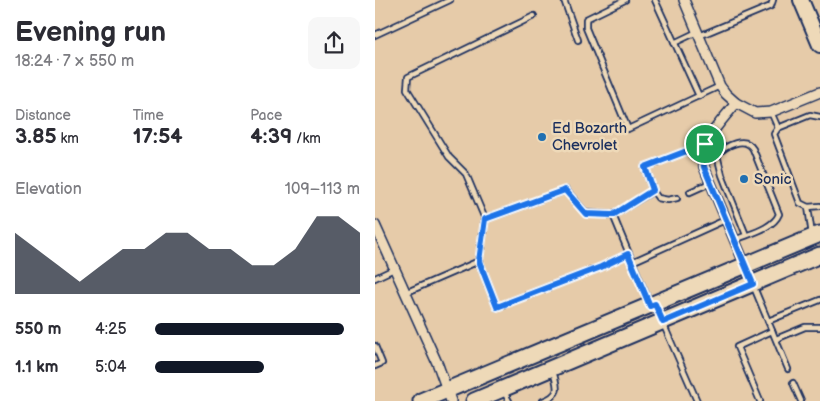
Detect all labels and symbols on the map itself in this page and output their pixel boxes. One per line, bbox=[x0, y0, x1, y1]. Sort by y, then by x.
place label: Ed Bozarth Chevrolet bbox=[552, 119, 627, 155]
pin bbox=[684, 123, 726, 165]
marker: Ed Bozarth Chevrolet bbox=[536, 131, 548, 143]
place label: Sonic bbox=[754, 170, 792, 189]
marker: Sonic bbox=[738, 173, 750, 185]

